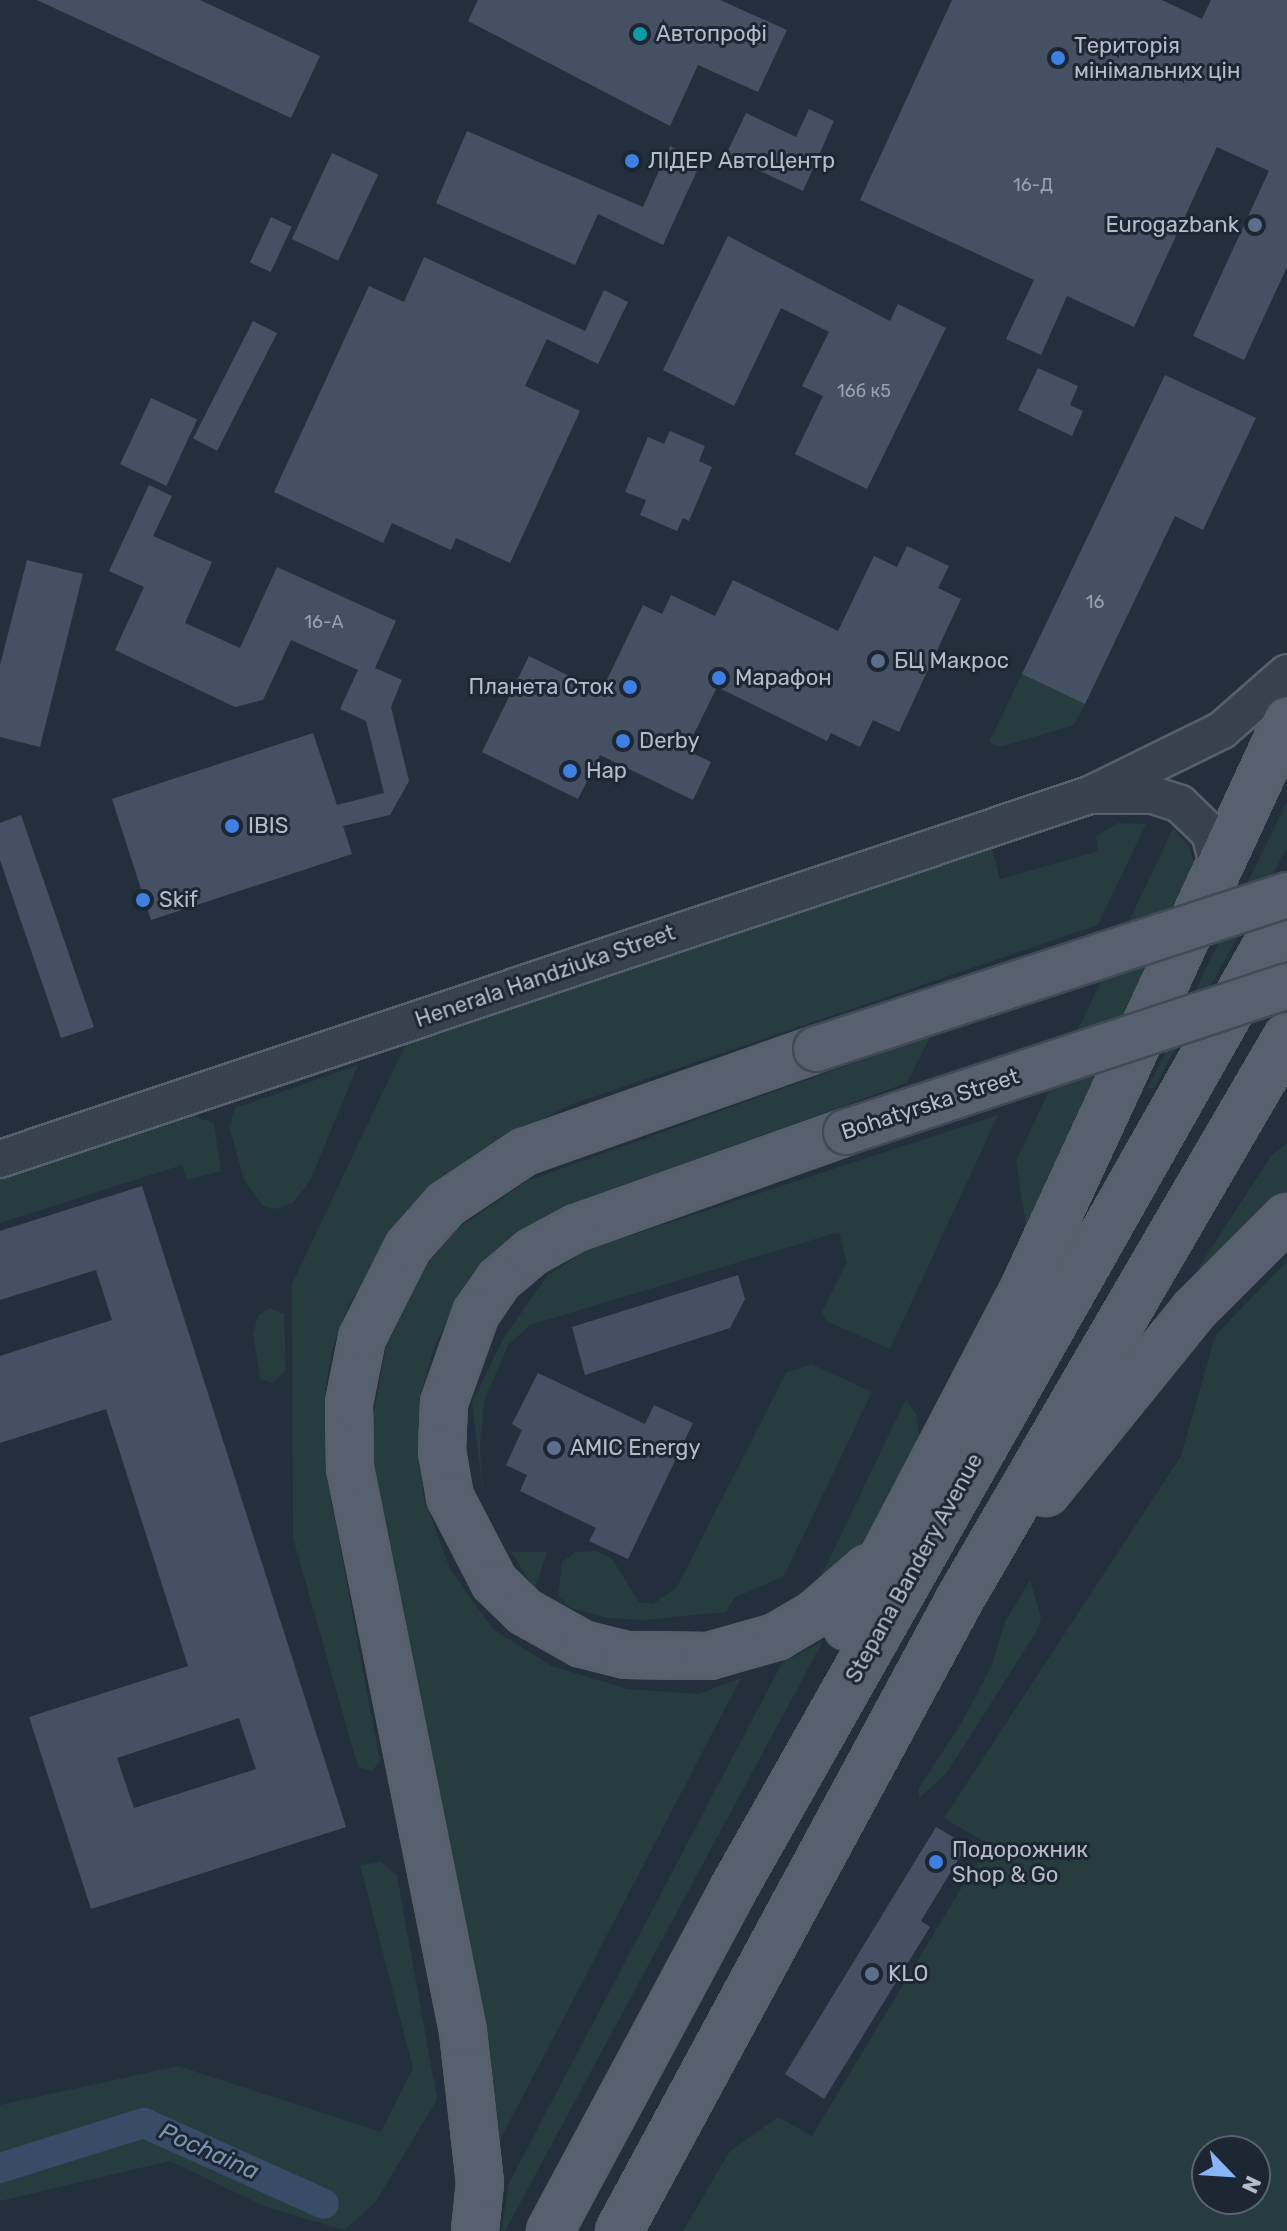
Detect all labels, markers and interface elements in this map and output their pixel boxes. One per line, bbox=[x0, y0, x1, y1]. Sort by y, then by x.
place label: Автопрофі bbox=[656, 21, 767, 47]
marker: Автопрофі bbox=[631, 25, 649, 43]
place label: Територія мінімальних цін bbox=[1074, 32, 1240, 84]
marker: Територія мінімальних цін bbox=[1049, 49, 1067, 67]
place label: ЛІДЕР АвтоЦентр bbox=[648, 148, 835, 174]
marker: ЛІДЕР АвтоЦентр bbox=[623, 152, 641, 170]
house number: 16-Д bbox=[1013, 174, 1053, 196]
place label: Eurogazbank bbox=[1105, 212, 1239, 238]
marker: Eurogazbank bbox=[1246, 216, 1264, 234]
house number: 16б к5 bbox=[837, 380, 891, 402]
house number: 16 bbox=[1086, 591, 1104, 613]
house number: 16-А bbox=[304, 611, 344, 633]
place label: БЦ Макрос bbox=[894, 648, 1009, 674]
marker: БЦ Макрос bbox=[869, 652, 887, 670]
place label: Марафон bbox=[735, 665, 832, 691]
marker: Марафон bbox=[710, 669, 728, 687]
place label: Планета Сток bbox=[469, 674, 614, 700]
marker: Планета Сток bbox=[621, 678, 639, 696]
place label: Derby bbox=[639, 728, 700, 754]
marker: Derby bbox=[614, 732, 632, 750]
place label: Hap bbox=[586, 758, 627, 784]
marker: Hap bbox=[561, 762, 579, 780]
place label: IBIS bbox=[248, 813, 288, 839]
marker: IBIS bbox=[223, 817, 241, 835]
place label: Skif bbox=[159, 887, 198, 913]
marker: Skif bbox=[134, 891, 152, 909]
street label: Henerala Handziuka Street bbox=[412, 919, 678, 1033]
street label: Bohatyrska Street bbox=[838, 1063, 1022, 1145]
place label: AMIC Energy bbox=[570, 1435, 701, 1461]
marker: AMIC Energy bbox=[545, 1439, 563, 1457]
street label: Stepana Bandery Avenue bbox=[840, 1448, 988, 1688]
place label: Подорожник Shop & Go bbox=[952, 1836, 1088, 1888]
marker: Подорожник Shop & Go bbox=[927, 1853, 945, 1871]
place label: KLO bbox=[888, 1961, 928, 1987]
marker: KLO bbox=[863, 1965, 881, 1983]
water label: Pochaina bbox=[155, 2117, 263, 2187]
north arrow bbox=[1191, 2135, 1271, 2215]
text: N bbox=[1236, 2172, 1267, 2197]

